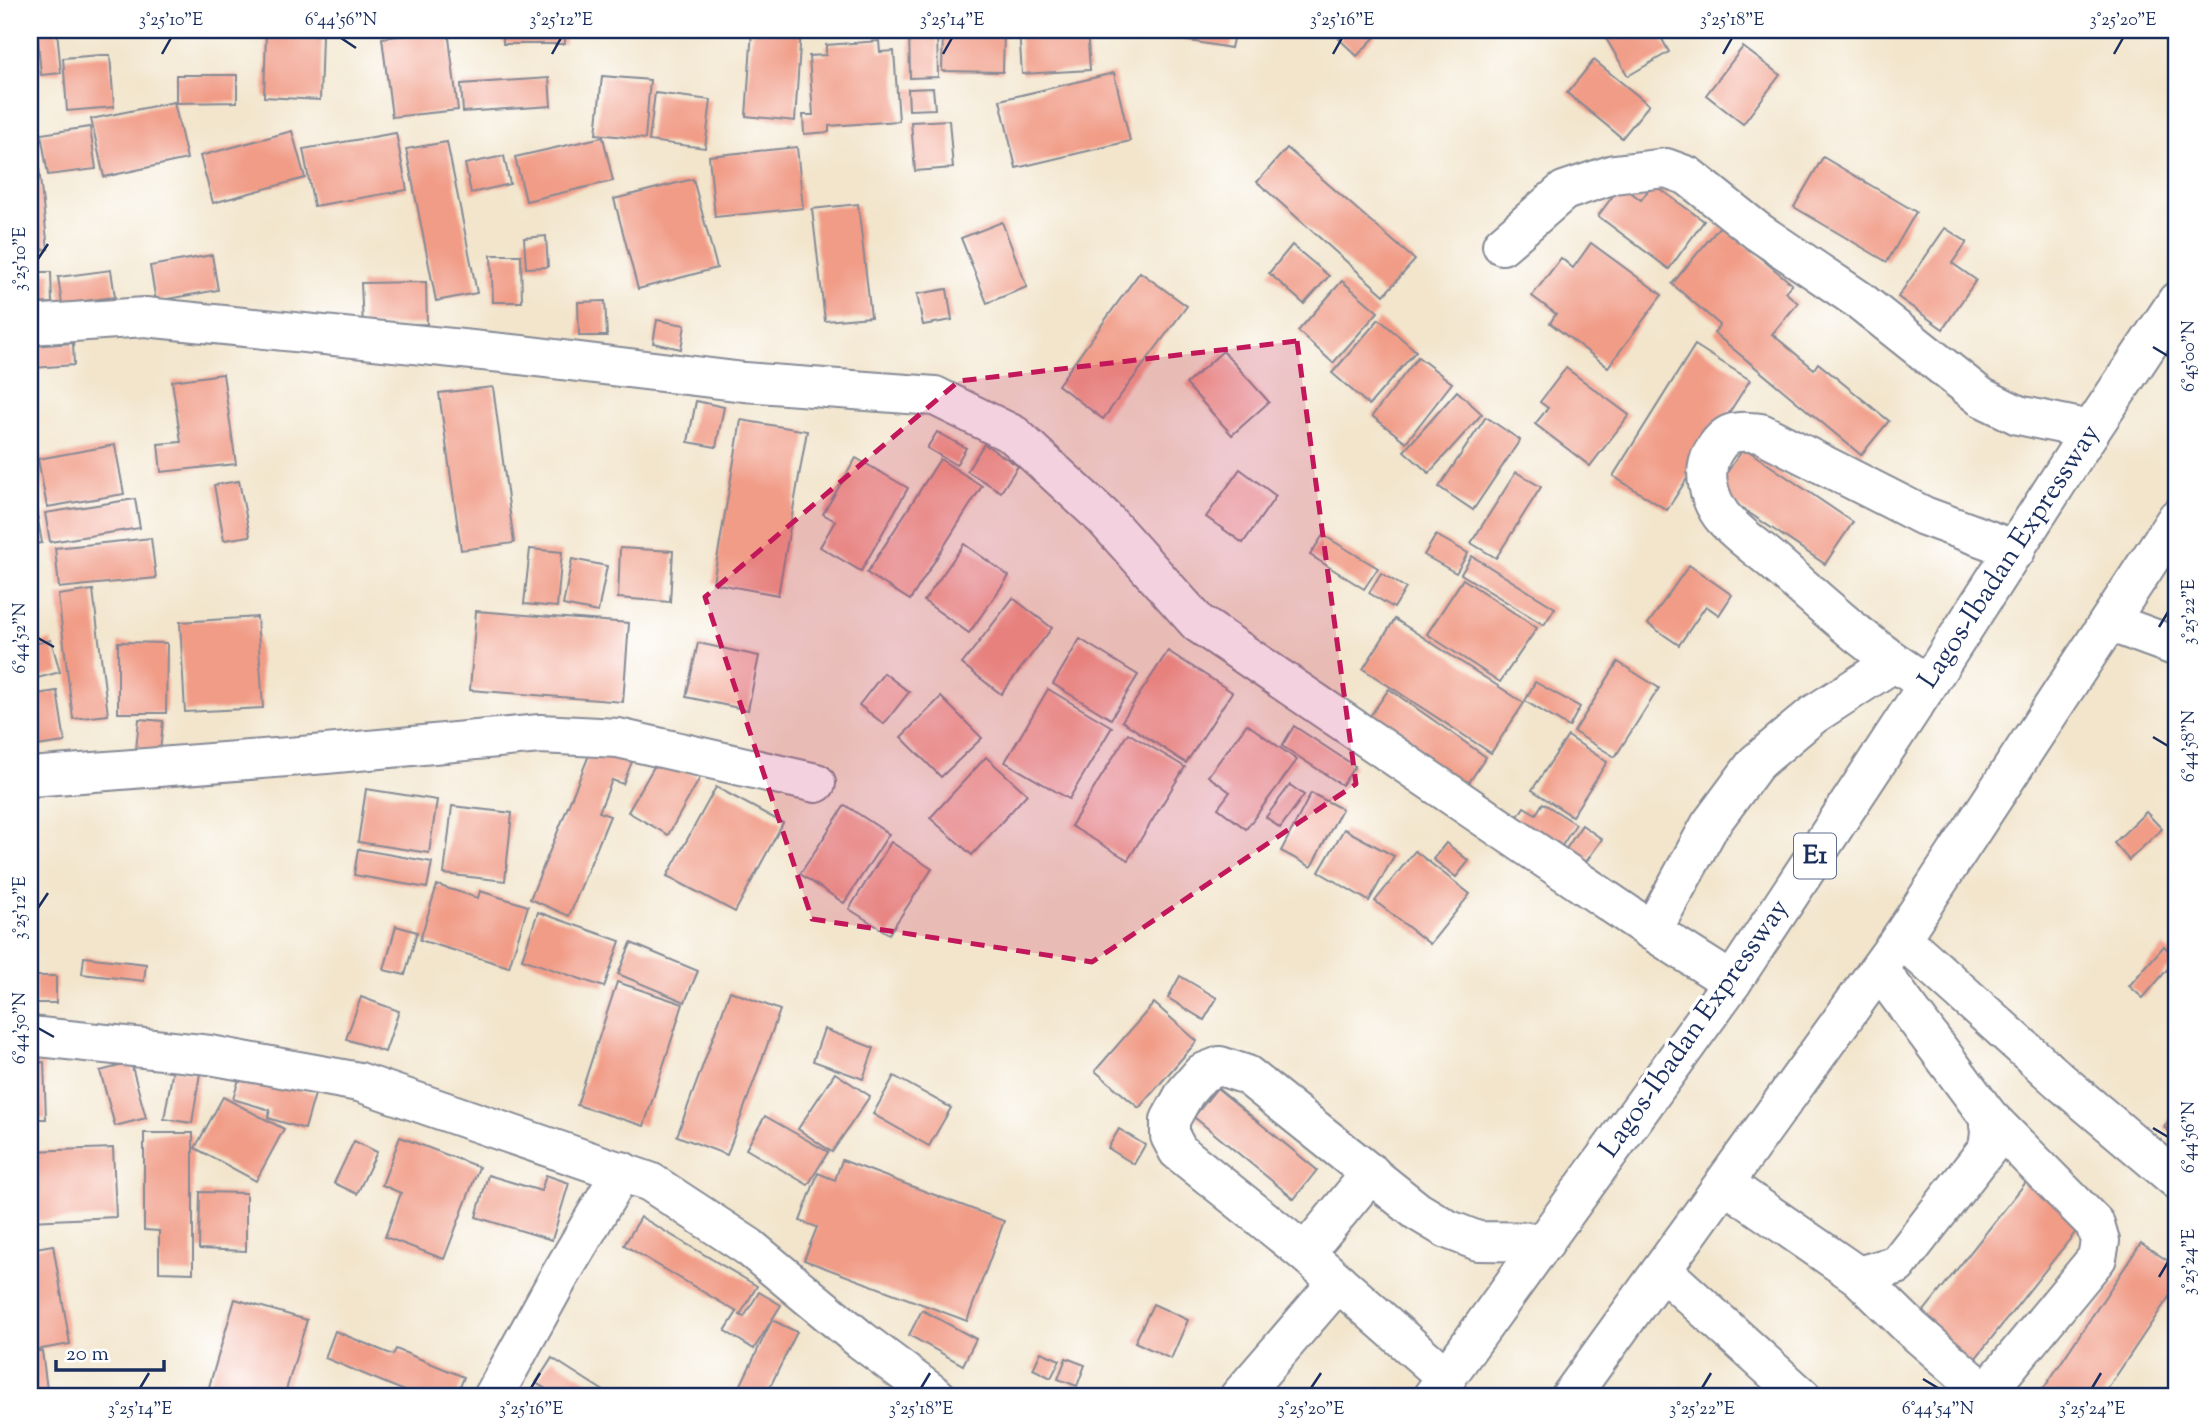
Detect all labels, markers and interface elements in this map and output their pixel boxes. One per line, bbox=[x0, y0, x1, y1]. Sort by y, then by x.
text: 3°25'10"E bbox=[139, 8, 203, 34]
text: 6°44'56"N bbox=[305, 8, 377, 34]
text: 3°25'12"E bbox=[529, 8, 593, 34]
text: 3°25'14"E bbox=[920, 8, 984, 34]
text: 3°25'16"E bbox=[1310, 8, 1374, 34]
text: 3°25'18"E bbox=[1700, 8, 1764, 34]
text: 3°25'20"E bbox=[2090, 8, 2157, 34]
text: 3°25'10"E bbox=[8, 227, 34, 291]
text: 6°45'00"N bbox=[2177, 320, 2203, 392]
street label: Lagos-Ibadan Expressway bbox=[1909, 417, 2111, 697]
text: 3°25'22"E bbox=[2177, 579, 2203, 645]
text: 6°44'52"N bbox=[8, 602, 34, 674]
text: 6°44'58"N bbox=[2177, 710, 2203, 782]
road number: E1 bbox=[1794, 834, 1836, 878]
text: 3°25'12"E bbox=[8, 876, 34, 940]
street label: Lagos-Ibadan Expressway bbox=[1590, 891, 1800, 1167]
text: 6°44'50"N bbox=[8, 992, 34, 1064]
text: 6°44'56"N bbox=[2177, 1101, 2203, 1173]
text: 3°25'24"E bbox=[2177, 1229, 2203, 1295]
scale bar bbox=[56, 1329, 164, 1373]
text: 20 m bbox=[66, 1340, 109, 1370]
text: 3°25'14"E bbox=[108, 1397, 172, 1423]
text: 3°25'16"E bbox=[499, 1397, 563, 1423]
text: 3°25'18"E bbox=[889, 1397, 953, 1423]
text: 3°25'20"E bbox=[1278, 1397, 1345, 1423]
text: 3°25'22"E bbox=[1669, 1397, 1735, 1423]
text: 6°44'54"N bbox=[1902, 1397, 1974, 1423]
text: 3°25'24"E bbox=[2059, 1397, 2125, 1423]

